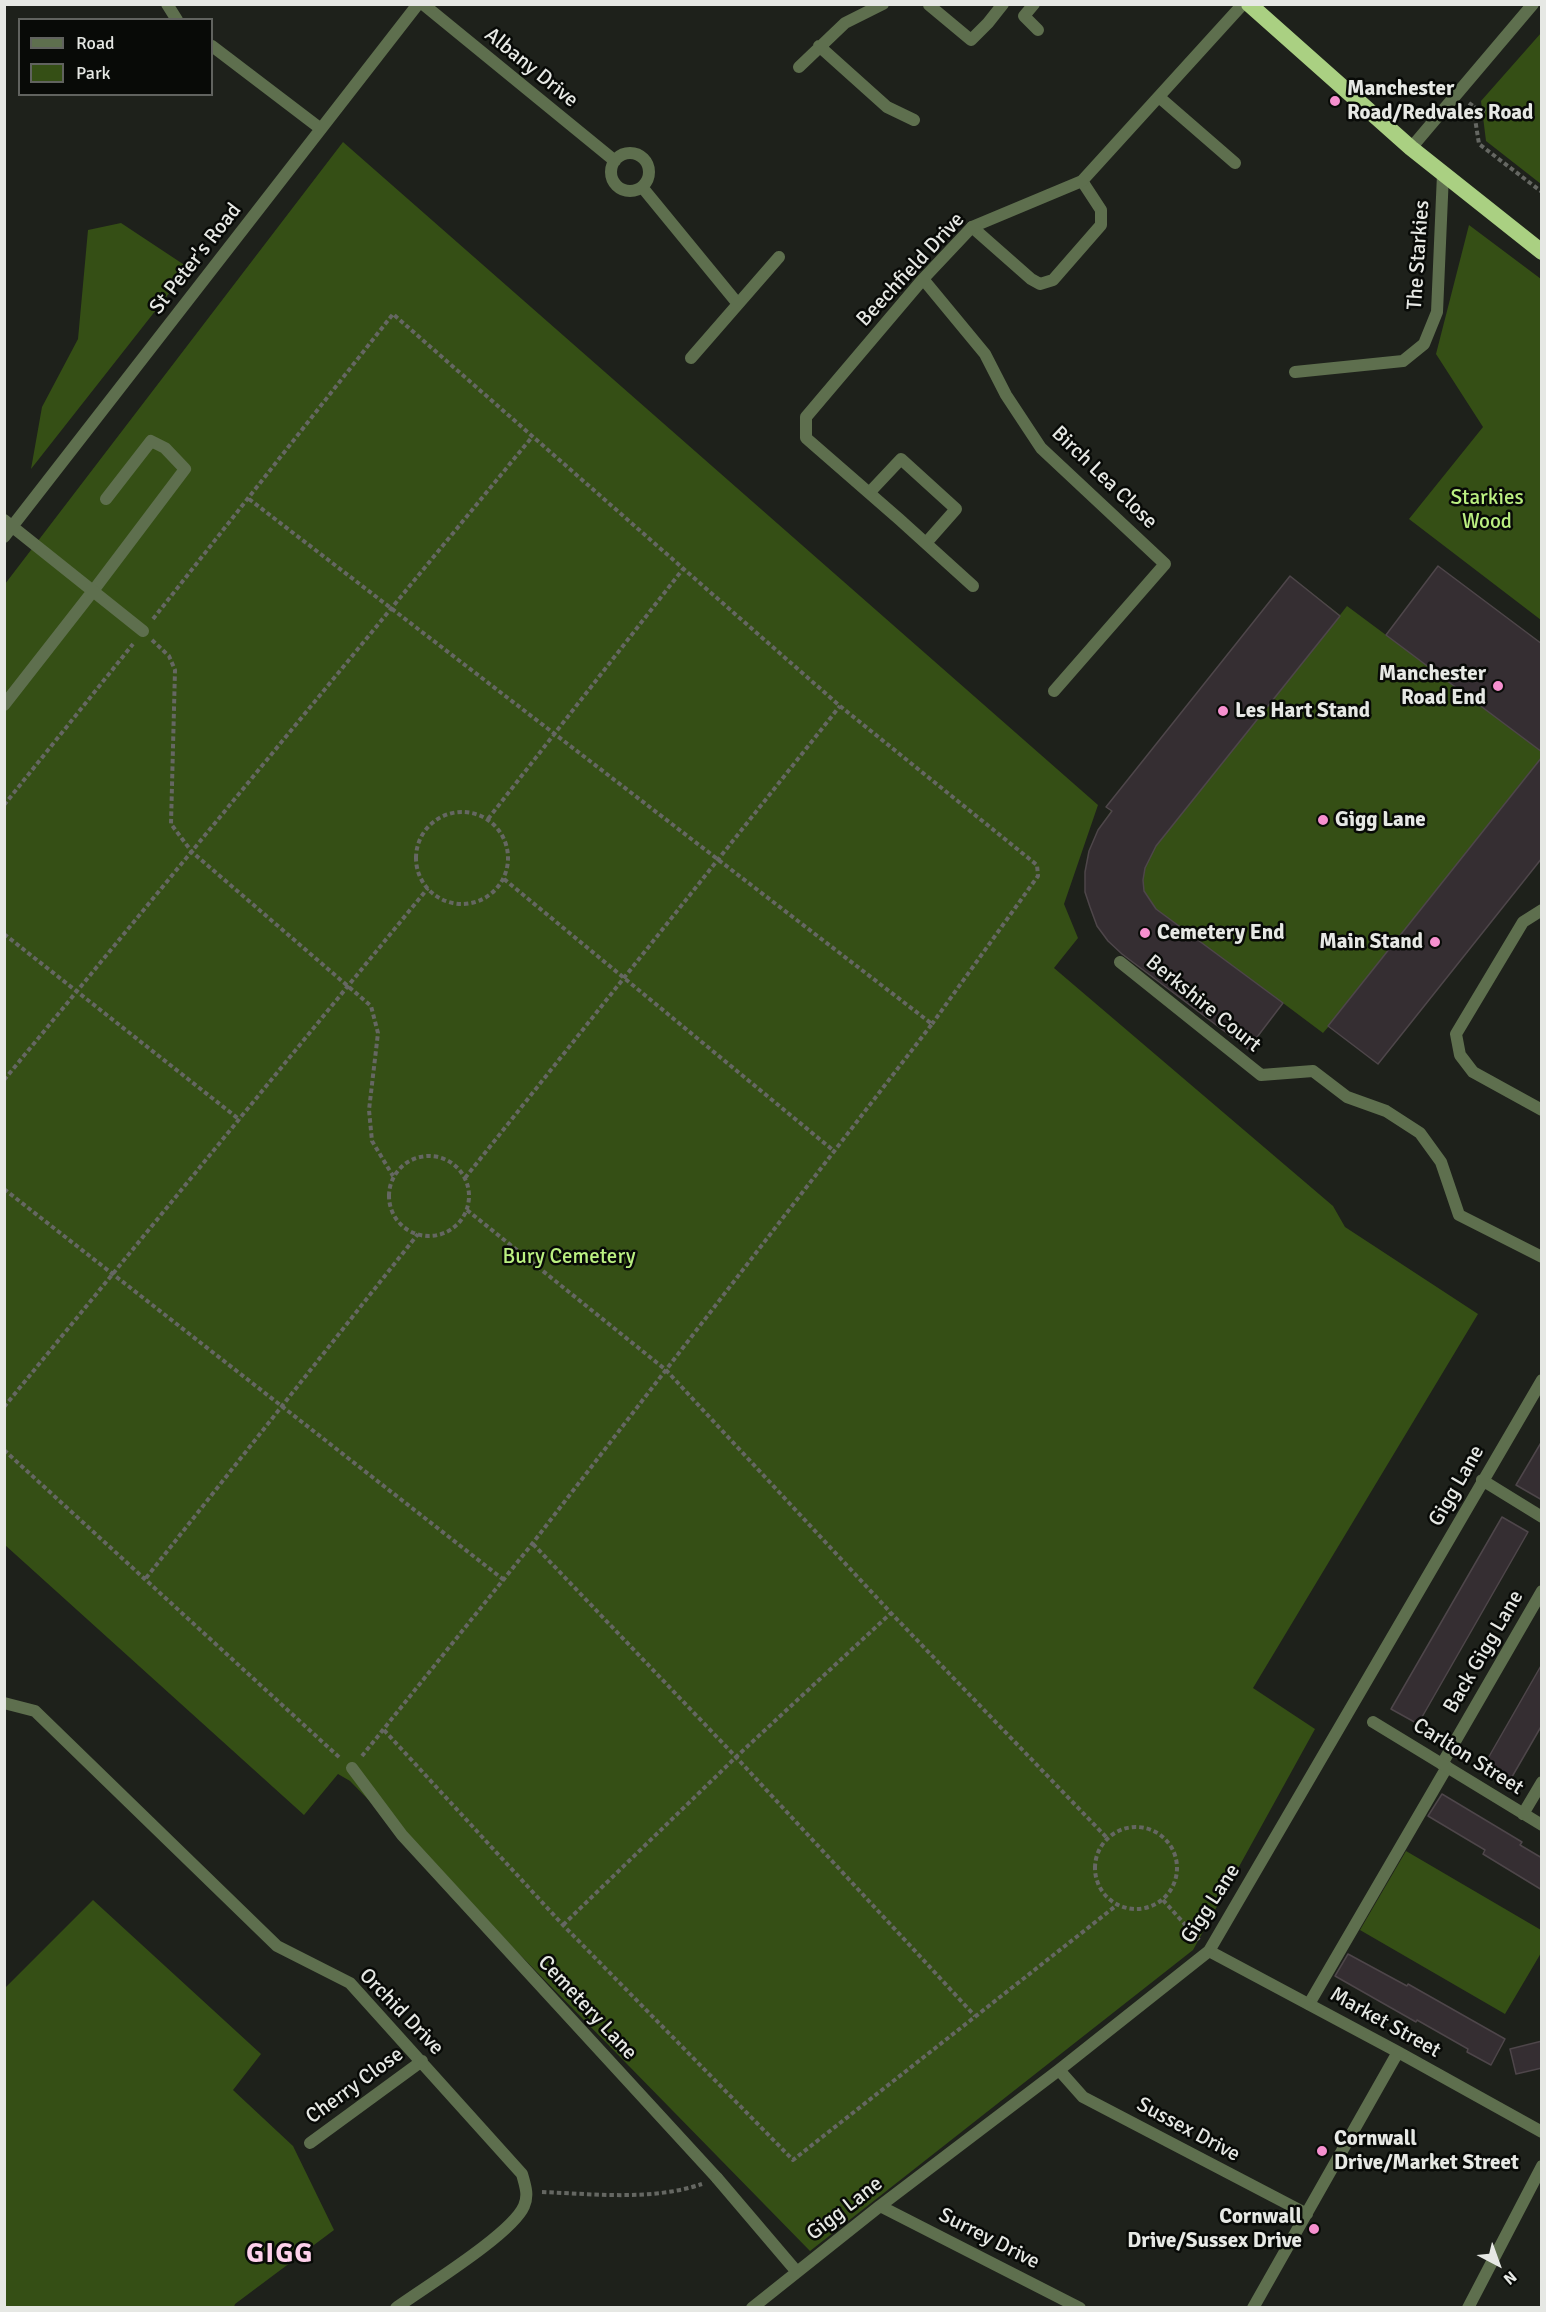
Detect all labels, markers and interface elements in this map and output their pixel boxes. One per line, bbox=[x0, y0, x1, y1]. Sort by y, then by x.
legend bbox=[18, 18, 213, 96]
street label: Albany Drive bbox=[479, 23, 583, 113]
text: Road bbox=[76, 32, 115, 54]
text: Park bbox=[76, 62, 111, 84]
place label: Manchester Road/Redvales Road bbox=[1347, 76, 1533, 126]
marker: Manchester Road/Redvales Road bbox=[1328, 94, 1342, 108]
street label: St Peter's Road bbox=[145, 198, 247, 320]
street label: The Starkies bbox=[1403, 199, 1435, 311]
street label: Beechfield Drive bbox=[852, 208, 970, 332]
street label: Birch Lea Close bbox=[1046, 421, 1162, 535]
park label: Starkies Wood bbox=[1450, 485, 1524, 535]
place label: Manchester Road End bbox=[1379, 661, 1486, 711]
marker: Manchester Road End bbox=[1491, 679, 1505, 693]
place label: Les Hart Stand bbox=[1235, 698, 1370, 724]
marker: Les Hart Stand bbox=[1216, 704, 1230, 718]
place label: Gigg Lane bbox=[1335, 807, 1426, 833]
marker: Gigg Lane bbox=[1316, 813, 1330, 827]
place label: Cemetery End bbox=[1157, 920, 1285, 946]
marker: Cemetery End bbox=[1138, 926, 1152, 940]
place label: Main Stand bbox=[1319, 929, 1423, 955]
marker: Main Stand bbox=[1428, 935, 1442, 949]
street label: Berkshire Court bbox=[1140, 950, 1266, 1058]
park label: Bury Cemetery bbox=[503, 1244, 635, 1270]
street label: Gigg Lane bbox=[1424, 1441, 1490, 1531]
street label: Back Gigg Lane bbox=[1439, 1586, 1529, 1718]
street label: Carlton Street bbox=[1408, 1713, 1528, 1801]
street label: Gigg Lane bbox=[1176, 1860, 1246, 1948]
street label: Cemetery Lane bbox=[532, 1950, 642, 2066]
street label: Orchid Drive bbox=[353, 1963, 449, 2061]
street label: Market Street bbox=[1325, 1982, 1445, 2064]
street label: Cherry Close bbox=[301, 2042, 409, 2130]
street label: Sussex Drive bbox=[1132, 2092, 1244, 2168]
place label: Cornwall Drive/Market Street bbox=[1334, 2126, 1519, 2176]
marker: Cornwall Drive/Market Street bbox=[1315, 2144, 1329, 2158]
street label: Gigg Lane bbox=[802, 2172, 888, 2246]
street label: Surrey Drive bbox=[934, 2203, 1044, 2275]
place label: Cornwall Drive/Sussex Drive bbox=[1127, 2204, 1302, 2254]
marker: Cornwall Drive/Sussex Drive bbox=[1307, 2222, 1321, 2236]
north arrow bbox=[1468, 2234, 1528, 2294]
district label: GIGG bbox=[246, 2239, 314, 2271]
text: N bbox=[1499, 2266, 1521, 2289]

